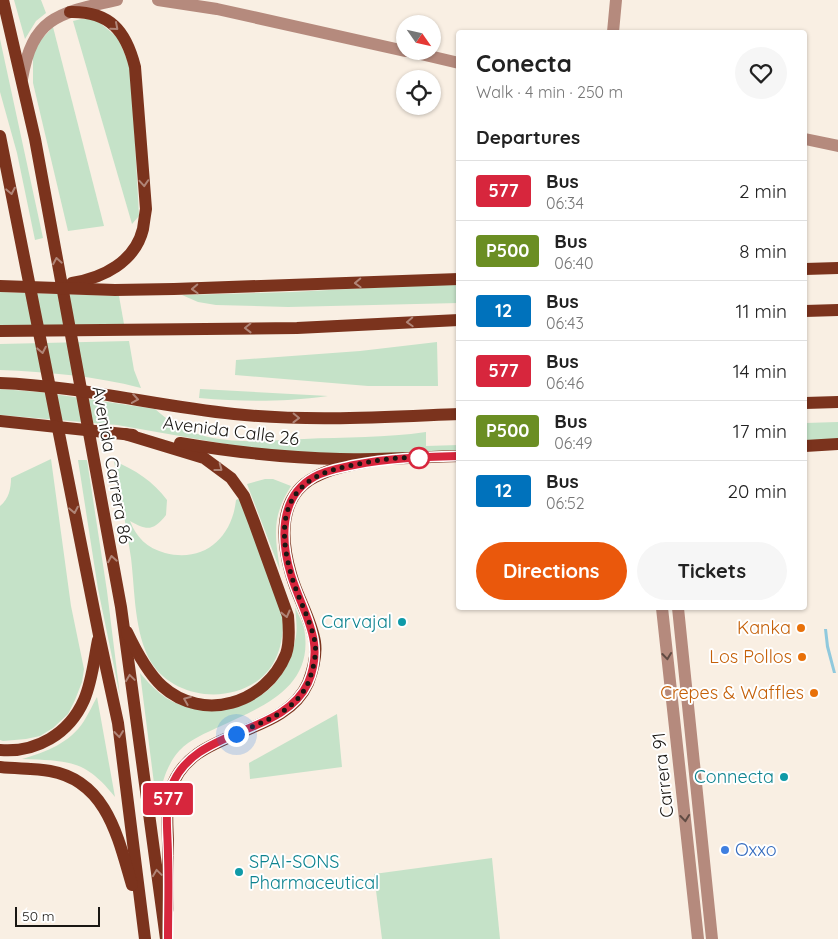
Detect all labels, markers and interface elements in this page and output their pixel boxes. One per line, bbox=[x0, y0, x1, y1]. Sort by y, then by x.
north arrow bbox=[396, 15, 441, 60]
map controls bbox=[396, 15, 441, 115]
one-way arrow bbox=[109, 21, 118, 30]
button: heart bbox=[735, 47, 787, 99]
text: Conecta bbox=[476, 48, 572, 78]
button: locate bbox=[396, 70, 441, 115]
text: Walk · 4 min · 250 m bbox=[476, 82, 623, 102]
text: Departures bbox=[476, 125, 580, 149]
text: Bus bbox=[546, 169, 579, 193]
one-way arrow bbox=[138, 179, 149, 187]
text: 577 bbox=[488, 179, 519, 202]
text: 2 min bbox=[739, 179, 787, 203]
one-way arrow bbox=[5, 187, 15, 195]
text: 06:34 bbox=[546, 193, 584, 213]
text: Bus bbox=[554, 229, 587, 253]
text: P500 bbox=[486, 239, 529, 262]
text: 8 min bbox=[739, 239, 787, 263]
text: 06:40 bbox=[554, 253, 593, 273]
one-way arrow bbox=[52, 257, 63, 266]
one-way arrow bbox=[353, 277, 361, 288]
one-way arrow bbox=[191, 283, 199, 294]
text: Bus bbox=[546, 289, 579, 313]
text: 12 bbox=[495, 299, 512, 322]
text: 11 min bbox=[735, 299, 787, 323]
text: 06:43 bbox=[546, 313, 584, 333]
one-way arrow bbox=[406, 317, 414, 328]
one-way arrow bbox=[243, 323, 251, 334]
one-way arrow bbox=[37, 346, 47, 355]
text: Bus bbox=[546, 349, 579, 373]
text: 577 bbox=[488, 359, 519, 382]
text: 14 min bbox=[733, 359, 787, 383]
text: 06:46 bbox=[546, 373, 584, 393]
street label: Avenida Carrera 86 bbox=[87, 384, 138, 546]
one-way arrow bbox=[131, 393, 140, 403]
text: Bus bbox=[554, 409, 587, 433]
street label: Avenida Calle 26 bbox=[162, 411, 301, 450]
one-way arrow bbox=[293, 413, 301, 423]
text: P500 bbox=[486, 419, 529, 442]
text: 17 min bbox=[733, 419, 787, 443]
text: 06:49 bbox=[554, 433, 593, 453]
unlabelled marker bbox=[408, 447, 430, 469]
one-way arrow bbox=[213, 463, 222, 471]
text: Bus bbox=[546, 469, 579, 493]
text: 12 bbox=[495, 479, 512, 502]
text: 20 min bbox=[728, 479, 787, 503]
text: 06:52 bbox=[546, 493, 585, 513]
one-way arrow bbox=[68, 505, 78, 514]
button: Directions bbox=[476, 542, 627, 600]
button: Tickets bbox=[637, 542, 787, 600]
one-way arrow bbox=[107, 554, 117, 563]
one-way arrow bbox=[280, 609, 291, 618]
place label: Carvajal bbox=[321, 610, 392, 633]
marker: Carvajal bbox=[396, 616, 408, 628]
place label: Kanka bbox=[737, 616, 791, 639]
marker: Kanka bbox=[795, 622, 807, 634]
place label: Los Pollos bbox=[709, 645, 792, 668]
marker: Los Pollos bbox=[796, 651, 808, 663]
one-way arrow bbox=[661, 652, 672, 660]
one-way arrow bbox=[125, 673, 136, 681]
place label: Crepes & Waffles bbox=[660, 681, 804, 704]
marker: Crepes & Waffles bbox=[808, 687, 820, 699]
one-way arrow bbox=[183, 696, 192, 706]
your location bbox=[224, 722, 249, 747]
one-way arrow bbox=[113, 731, 124, 739]
street label: Carrera 91 bbox=[647, 731, 678, 819]
place label: Connecta bbox=[694, 765, 774, 788]
marker: Connecta bbox=[778, 771, 790, 783]
line badge: 577 bbox=[139, 783, 197, 815]
text: 577 bbox=[153, 787, 183, 810]
one-way arrow bbox=[679, 814, 690, 822]
place label: Oxxo bbox=[735, 838, 777, 861]
marker: Oxxo bbox=[719, 844, 731, 856]
place label: SPAI-SONS Pharmaceutical bbox=[249, 850, 379, 894]
marker: SPAI-SONS Pharmaceutical bbox=[233, 866, 245, 878]
one-way arrow bbox=[152, 869, 162, 878]
scale bar bbox=[15, 904, 100, 927]
text: 50 m bbox=[22, 907, 55, 925]

